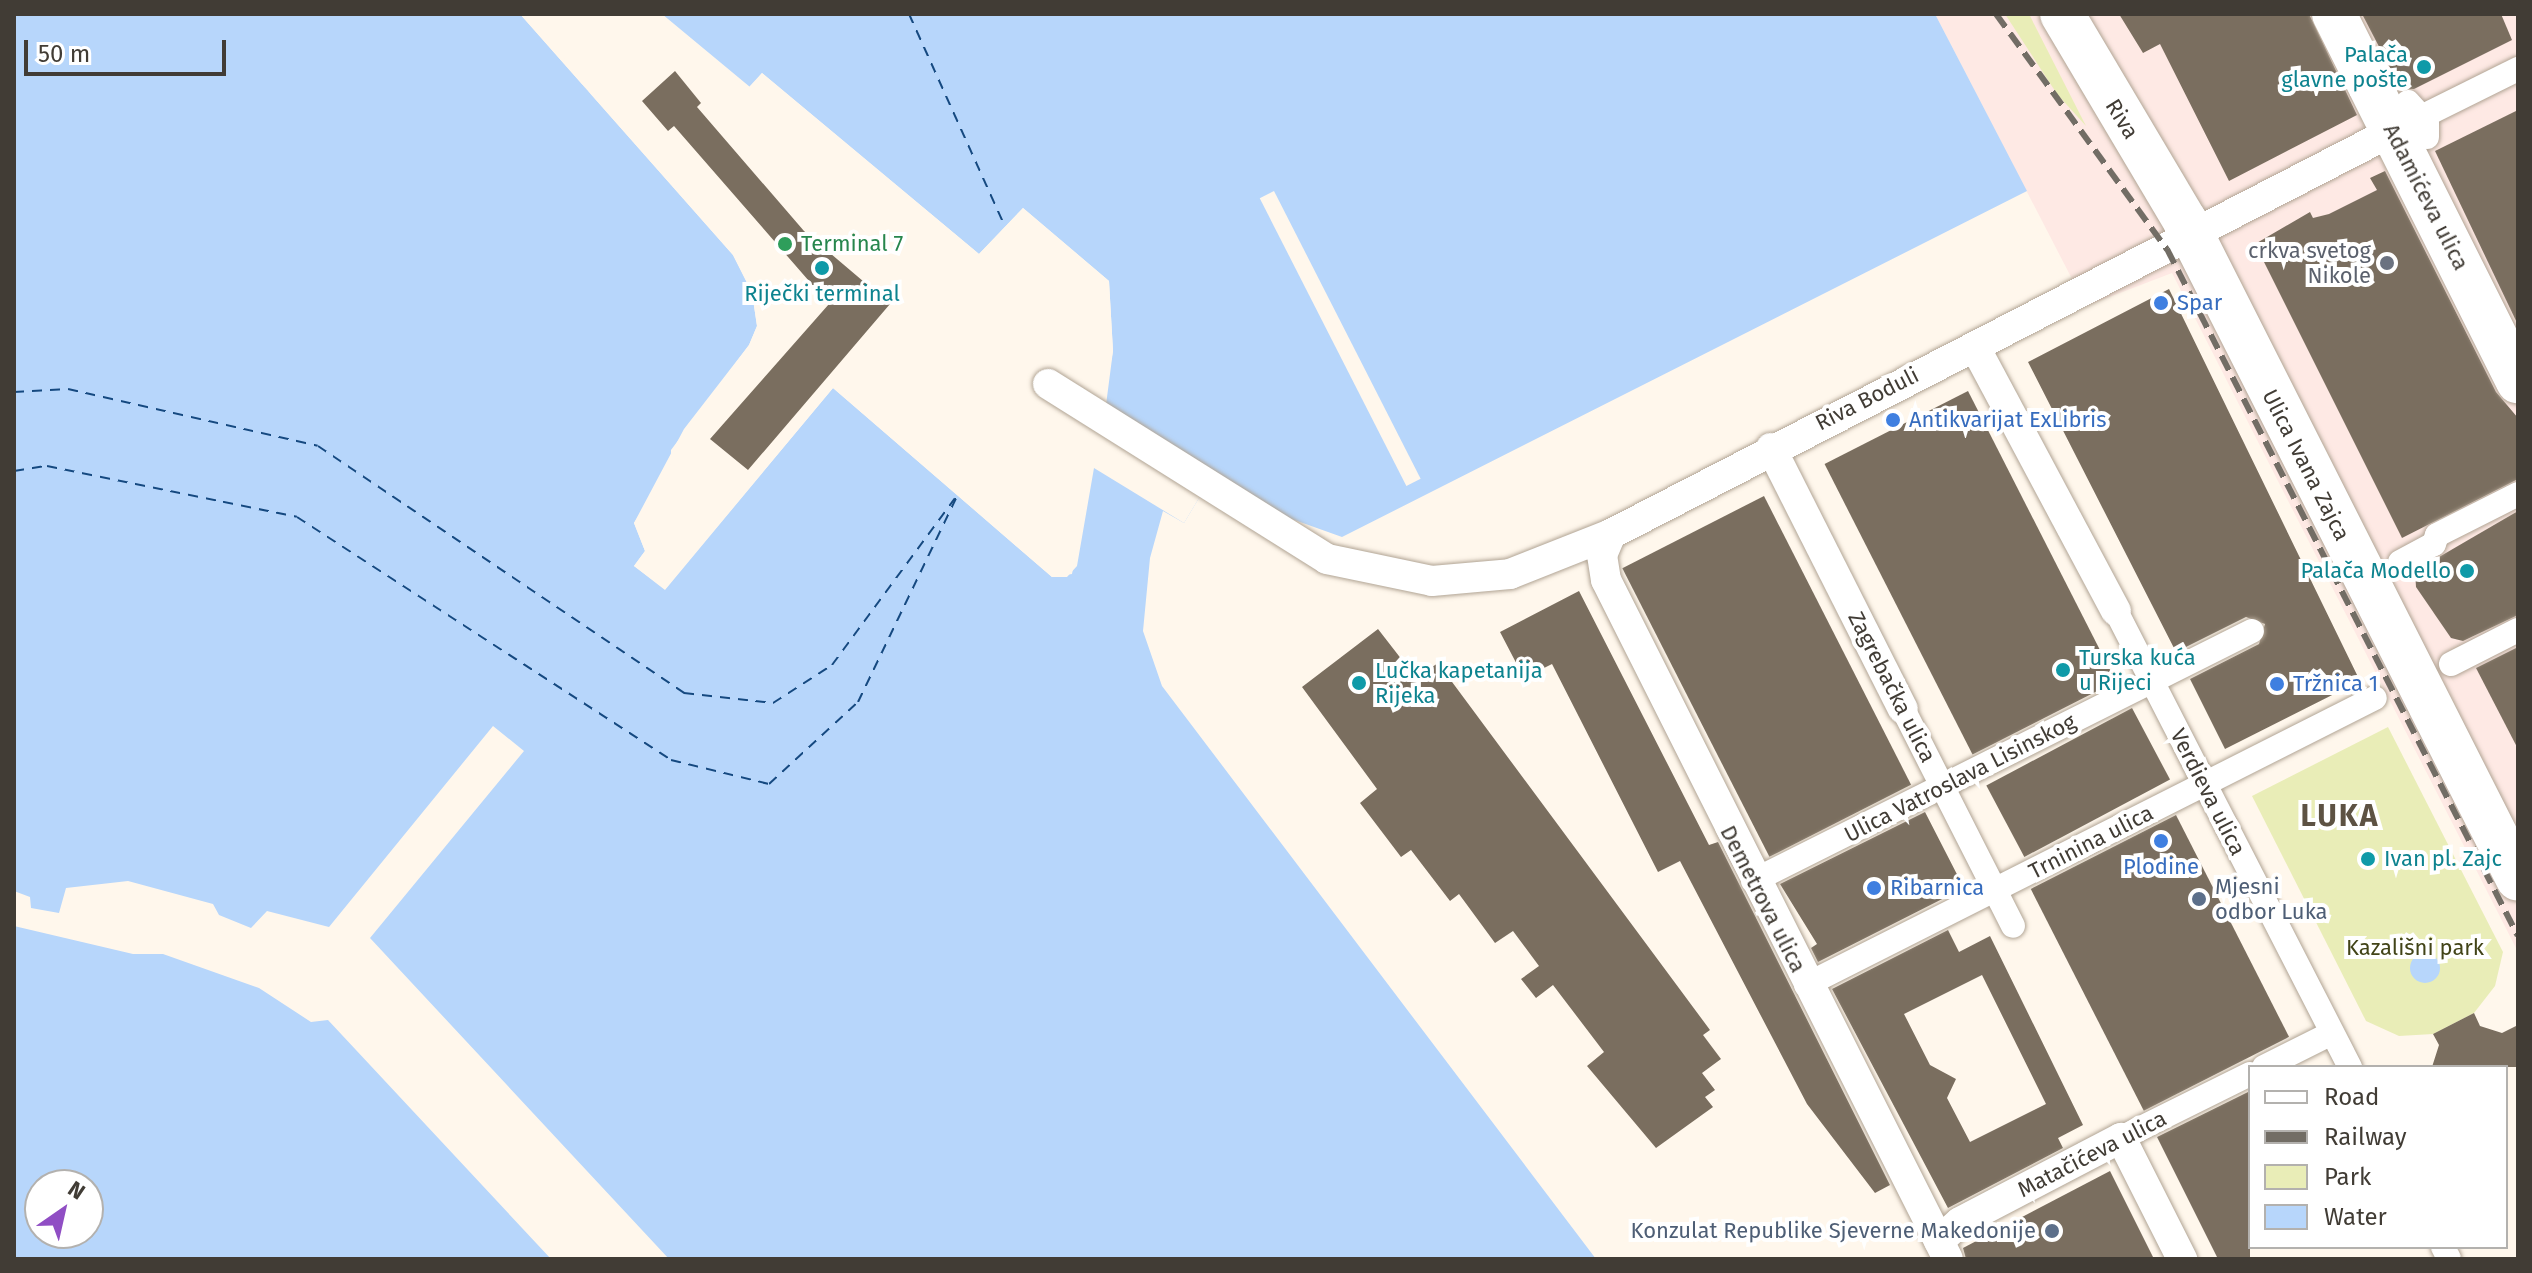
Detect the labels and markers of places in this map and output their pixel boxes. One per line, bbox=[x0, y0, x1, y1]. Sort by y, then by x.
place label: Palača glavne pošte bbox=[2281, 41, 2408, 92]
marker: Palača glavne pošte bbox=[2415, 58, 2433, 76]
place label: Terminal 7 bbox=[801, 231, 903, 257]
marker: Terminal 7 bbox=[776, 235, 794, 253]
place label: crkva svetog Nikole bbox=[2248, 237, 2371, 288]
marker: crkva svetog Nikole bbox=[2378, 254, 2396, 272]
marker: Riječki terminal bbox=[813, 259, 831, 277]
place label: Riječki terminal bbox=[744, 281, 900, 307]
place label: Spar bbox=[2177, 290, 2222, 316]
marker: Spar bbox=[2152, 294, 2170, 312]
place label: Antikvarijat ExLibris bbox=[1909, 407, 2107, 433]
marker: Antikvarijat ExLibris bbox=[1884, 411, 1902, 429]
place label: Palača Modello bbox=[2301, 558, 2451, 584]
marker: Palača Modello bbox=[2458, 562, 2476, 580]
place label: Turska kuća u Rijeci bbox=[2079, 644, 2196, 696]
place label: Lučka kapetanija Rijeka bbox=[1375, 657, 1543, 708]
marker: Turska kuća u Rijeci bbox=[2054, 661, 2072, 679]
place label: Tržnica 1 bbox=[2293, 671, 2378, 697]
marker: Lučka kapetanija Rijeka bbox=[1350, 674, 1368, 692]
marker: Tržnica 1 bbox=[2268, 675, 2286, 693]
marker: Plodine bbox=[2152, 832, 2170, 850]
place label: Ivan pl. Zajc bbox=[2384, 846, 2502, 872]
marker: Ivan pl. Zajc bbox=[2359, 850, 2377, 868]
place label: Plodine bbox=[2123, 854, 2199, 880]
place label: Mjesni odbor Luka bbox=[2215, 873, 2328, 924]
place label: Ribarnica bbox=[1890, 875, 1984, 901]
marker: Ribarnica bbox=[1865, 879, 1883, 897]
marker: Mjesni odbor Luka bbox=[2190, 890, 2208, 908]
place label: Konzulat Republike Sjeverne Makedonije bbox=[1631, 1218, 2036, 1244]
marker: Konzulat Republike Sjeverne Makedonije bbox=[2043, 1222, 2061, 1240]

